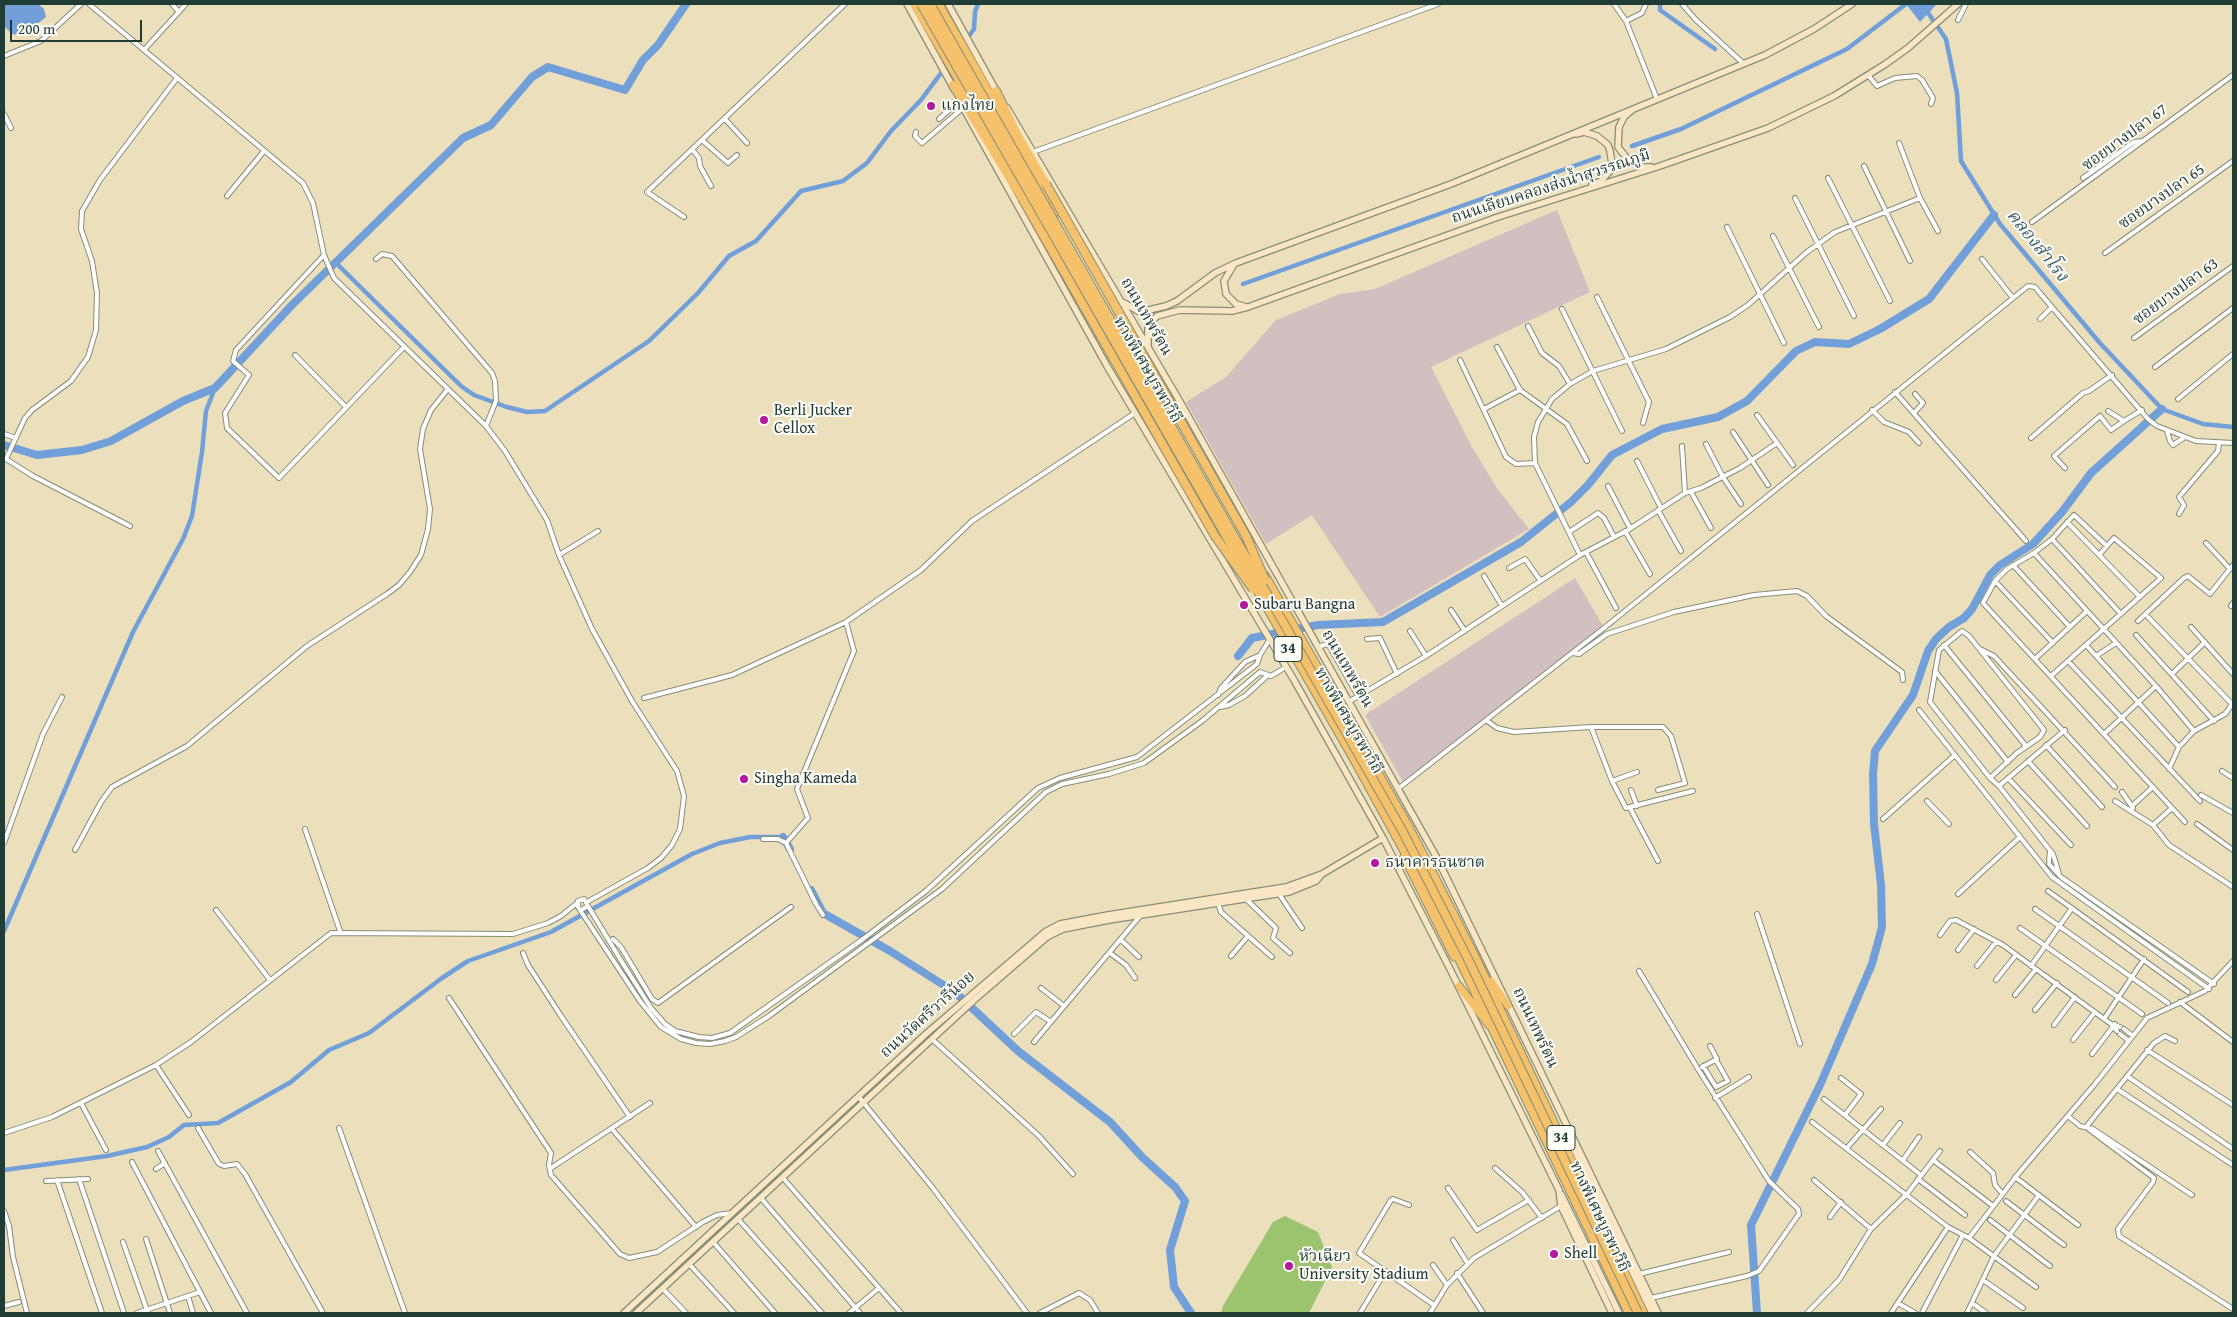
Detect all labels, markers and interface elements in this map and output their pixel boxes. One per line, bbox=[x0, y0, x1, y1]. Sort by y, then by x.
scale bar bbox=[12, 10, 145, 42]
text: 200 m bbox=[18, 18, 55, 39]
place label: แกงไทย bbox=[941, 96, 995, 116]
marker: แกงไทย bbox=[925, 100, 937, 112]
street label: ซอยบางปลา 67 bbox=[2078, 101, 2172, 175]
street label: ถนนเลียบคลองส่งน้ำสุวรรณภูมิ bbox=[1449, 146, 1653, 228]
street label: ซอยบางปลา 65 bbox=[2115, 160, 2209, 234]
water label: คลองสำโรง bbox=[2001, 206, 2073, 286]
street label: ซอยบางปลา 63 bbox=[2129, 255, 2223, 329]
street label: ถนนเทพรัตน bbox=[1116, 275, 1176, 359]
street label: ทางพิเศษบูรพาวิถี bbox=[1109, 313, 1185, 427]
place label: Berli Jucker Cellox bbox=[774, 401, 852, 439]
marker: Berli Jucker Cellox bbox=[758, 414, 770, 426]
place label: Subaru Bangna bbox=[1254, 595, 1355, 615]
marker: Subaru Bangna bbox=[1238, 599, 1250, 611]
street label: ถนนเทพรัตน bbox=[1317, 627, 1377, 711]
road number: 34 bbox=[1274, 636, 1302, 662]
street label: ทางพิเศษบูรพาวิถี bbox=[1310, 664, 1386, 778]
place label: Singha Kameda bbox=[754, 769, 857, 789]
marker: Singha Kameda bbox=[738, 773, 750, 785]
place label: ธนาคารธนชาต bbox=[1385, 853, 1485, 873]
marker: ธนาคารธนชาต bbox=[1369, 857, 1381, 869]
street label: ถนนวัดศรีวารีน้อย bbox=[877, 968, 979, 1062]
street label: ถนนเทพรัตน bbox=[1508, 985, 1562, 1071]
road number: 34 bbox=[1547, 1126, 1575, 1150]
street label: ทางพิเศษบูรพาวิถี bbox=[1565, 1158, 1633, 1276]
place label: Shell bbox=[1564, 1244, 1597, 1264]
place label: หัวเฉียว University Stadium bbox=[1299, 1247, 1428, 1285]
marker: Shell bbox=[1548, 1248, 1560, 1260]
marker: หัวเฉียว University Stadium bbox=[1283, 1260, 1295, 1272]

